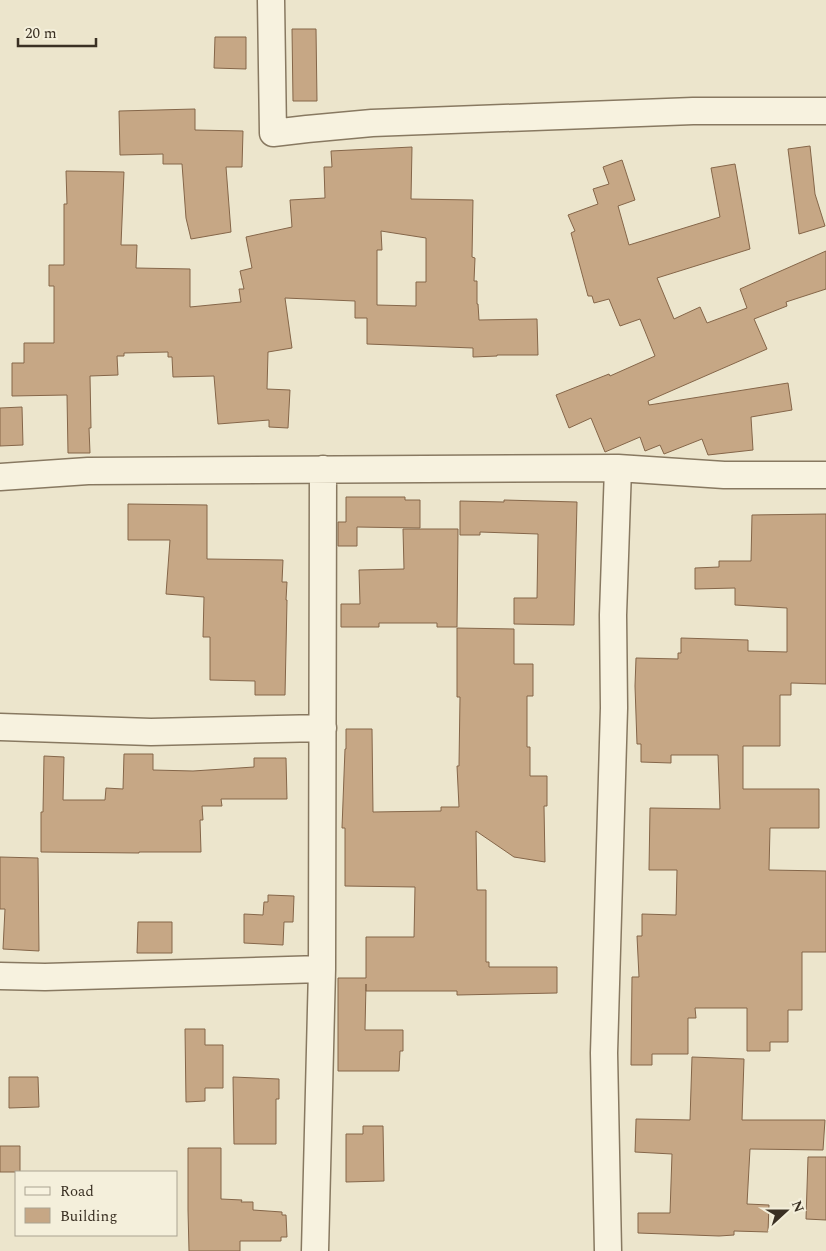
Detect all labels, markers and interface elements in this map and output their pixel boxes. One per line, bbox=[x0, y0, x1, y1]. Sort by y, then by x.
scale bar bbox=[18, 15, 95, 47]
text: 20 m bbox=[25, 22, 57, 45]
legend bbox=[15, 1171, 178, 1236]
text: Road bbox=[60, 1180, 94, 1203]
north arrow bbox=[761, 1186, 811, 1236]
text: N bbox=[786, 1197, 810, 1216]
text: Building bbox=[60, 1205, 117, 1228]

